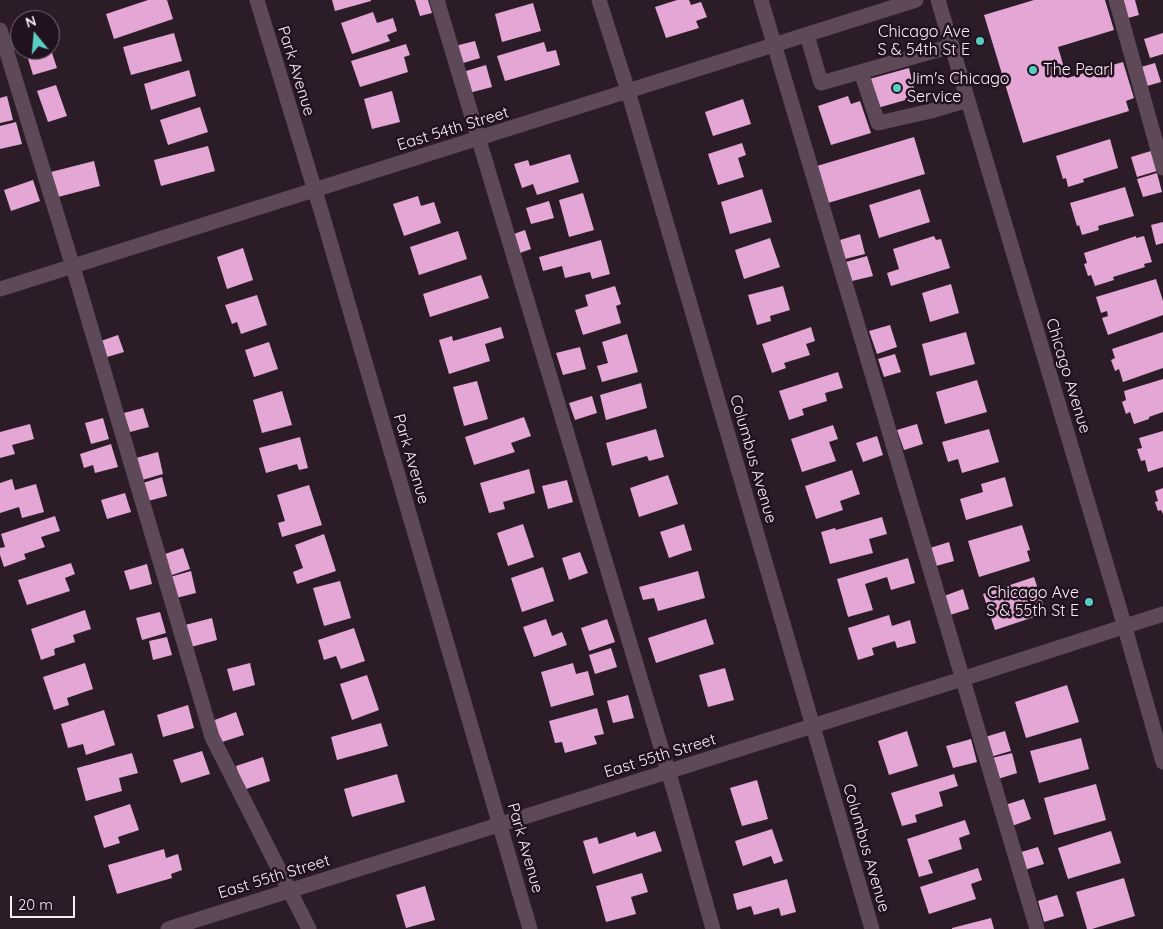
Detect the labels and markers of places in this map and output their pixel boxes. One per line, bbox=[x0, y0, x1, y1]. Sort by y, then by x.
place label: Chicago Ave S & 54th St E bbox=[878, 22, 970, 60]
marker: Chicago Ave S & 54th St E bbox=[974, 35, 986, 47]
place label: The Pearl bbox=[1043, 60, 1113, 80]
marker: The Pearl bbox=[1027, 64, 1039, 76]
place label: Jim's Chicago Service bbox=[907, 69, 1009, 107]
marker: Jim's Chicago Service bbox=[891, 82, 903, 94]
place label: Chicago Ave S & 55th St E bbox=[986, 583, 1079, 621]
marker: Chicago Ave S & 55th St E bbox=[1083, 596, 1095, 608]

